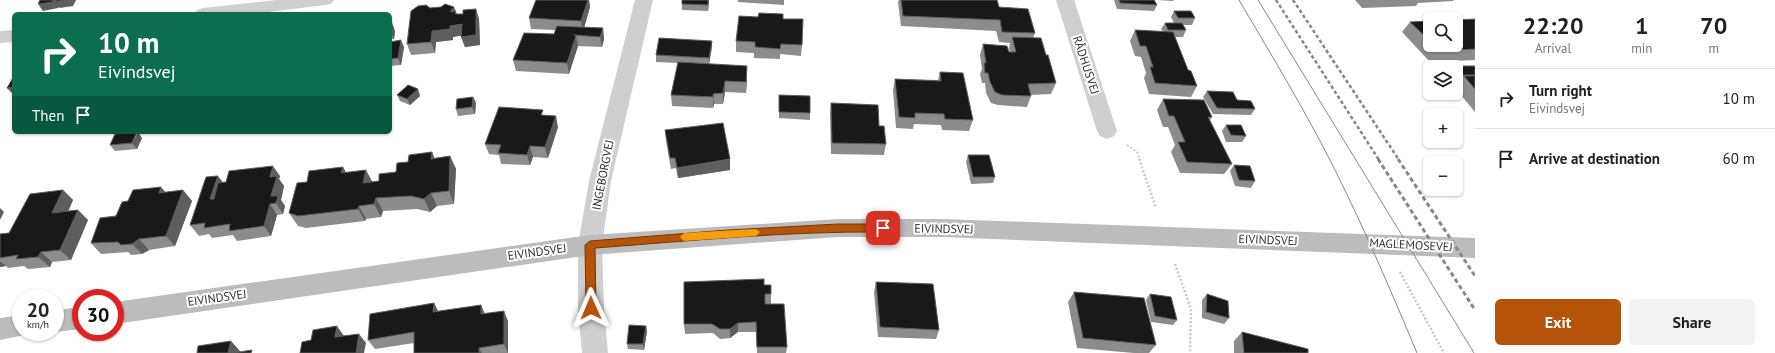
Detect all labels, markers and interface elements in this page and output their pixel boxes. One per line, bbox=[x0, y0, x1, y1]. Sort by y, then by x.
text: 22:20 bbox=[1523, 10, 1584, 41]
text: 1 bbox=[1635, 10, 1649, 41]
text: 70 bbox=[1700, 10, 1727, 41]
map controls bbox=[1423, 12, 1463, 196]
button: search bbox=[1423, 12, 1463, 52]
text: 10 m bbox=[98, 24, 159, 61]
icon: right bbox=[32, 28, 84, 80]
street label: RÅDHUSVEJ bbox=[1070, 34, 1103, 96]
text: Arrival bbox=[1535, 40, 1571, 57]
text: min bbox=[1631, 40, 1652, 57]
text: m bbox=[1708, 40, 1719, 57]
text: Eivindsvej bbox=[98, 60, 176, 83]
button: layers bbox=[1423, 60, 1463, 100]
text: Turn right bbox=[1529, 81, 1592, 100]
icon: right bbox=[1495, 88, 1517, 110]
text: 10 m bbox=[1722, 89, 1755, 108]
text: Eivindsvej bbox=[1529, 100, 1585, 117]
icon: arrive bbox=[72, 104, 94, 126]
text: Then bbox=[32, 106, 64, 125]
button: + bbox=[1423, 108, 1463, 148]
street label: INGEBORGVEJ bbox=[588, 138, 617, 211]
icon: arrive bbox=[1495, 148, 1517, 170]
text: Arrive at destination bbox=[1529, 149, 1660, 168]
text: 60 m bbox=[1722, 149, 1755, 168]
button: − bbox=[1423, 156, 1463, 196]
pin bbox=[866, 211, 900, 245]
icon: arrive bbox=[872, 217, 894, 239]
street label: EIVINDSVEJ bbox=[914, 220, 974, 237]
street label: EIVINDSVEJ bbox=[1238, 231, 1298, 248]
street label: MAGLEMOSEVEJ bbox=[1369, 235, 1453, 254]
street label: EIVINDSVEJ bbox=[507, 240, 567, 263]
street label: EIVINDSVEJ bbox=[187, 286, 247, 309]
position arrow bbox=[570, 287, 612, 329]
speed limit sign: 30 bbox=[72, 289, 124, 341]
text: 20 bbox=[27, 297, 49, 323]
button: Exit bbox=[1495, 299, 1621, 345]
button: Share bbox=[1629, 299, 1755, 345]
text: km/h bbox=[27, 318, 49, 331]

